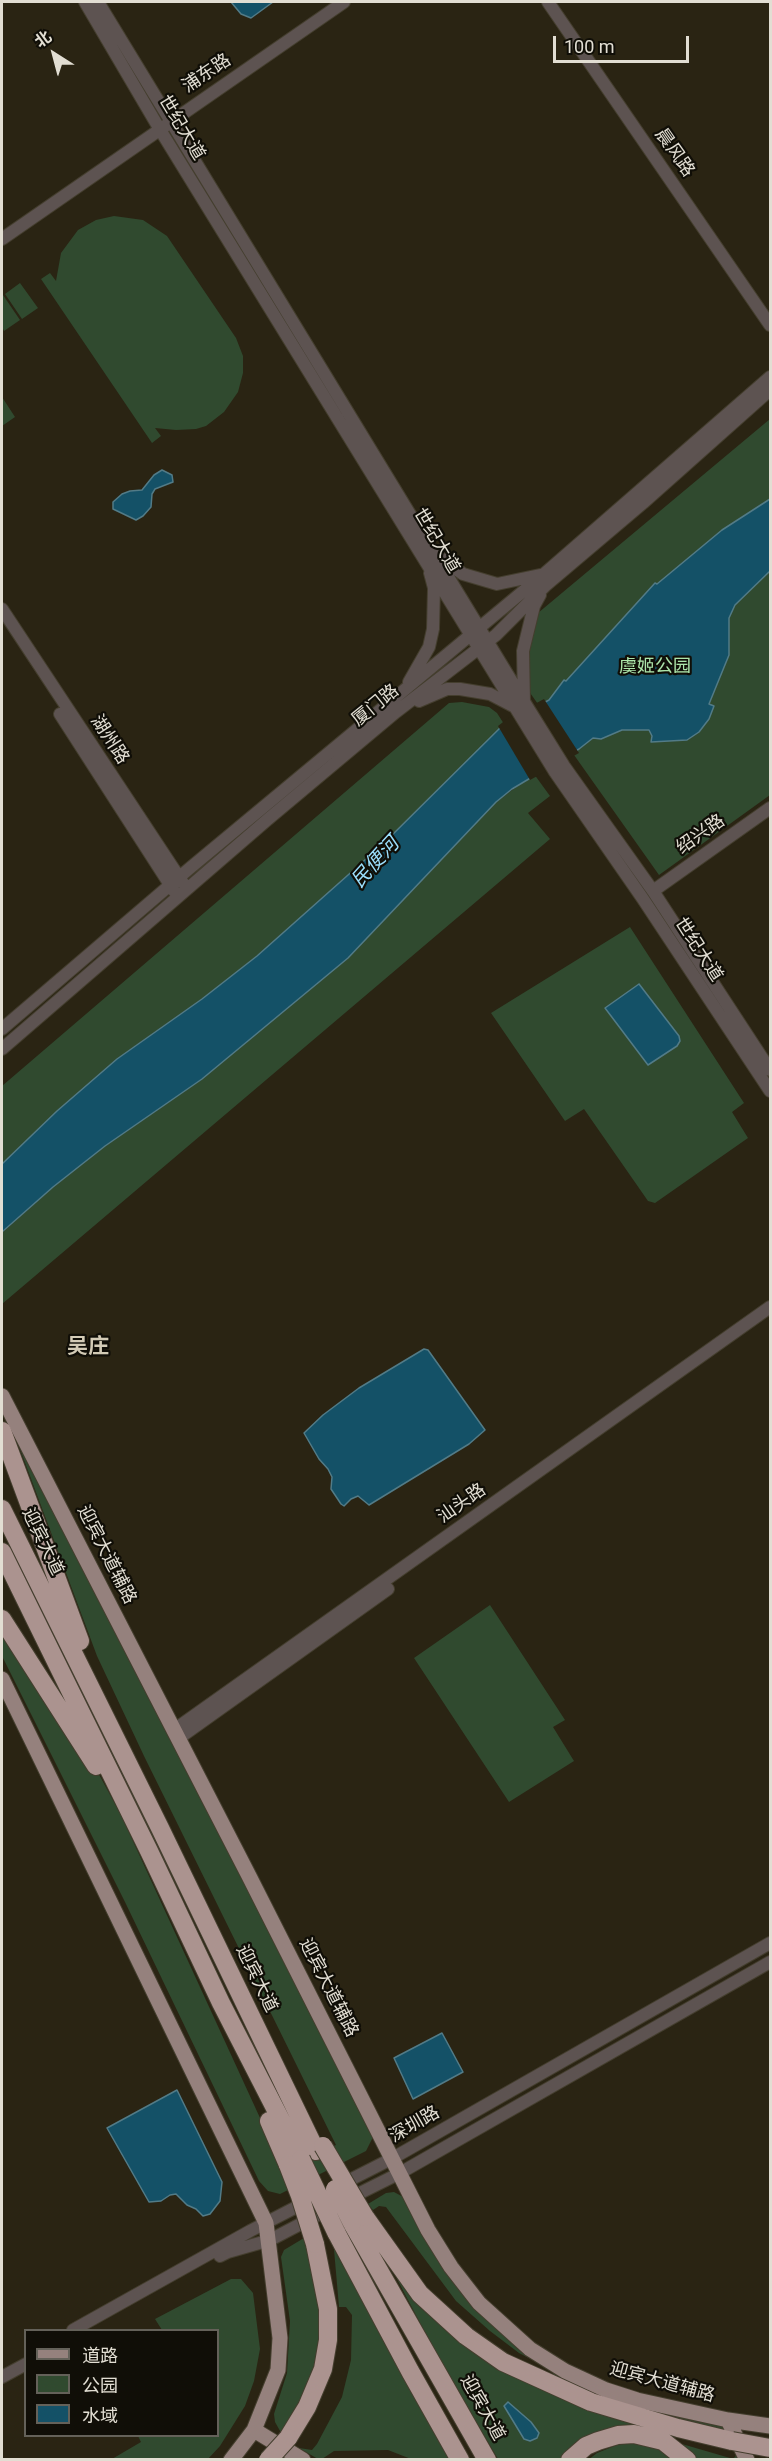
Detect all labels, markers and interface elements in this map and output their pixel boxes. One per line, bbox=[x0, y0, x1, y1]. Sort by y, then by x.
north arrow bbox=[24, 24, 84, 84]
scale bar bbox=[556, 24, 692, 62]
text: 北 bbox=[31, 27, 55, 51]
text: 100 m bbox=[564, 36, 615, 57]
street label: 浦东路 bbox=[179, 50, 235, 98]
street label: 世纪大道 bbox=[153, 92, 209, 164]
street label: 晨风路 bbox=[650, 125, 698, 181]
street label: 世纪大道 bbox=[408, 505, 464, 577]
park label: 虞姬公园 bbox=[619, 656, 691, 678]
street label: 厦门路 bbox=[348, 681, 404, 731]
street label: 湖州路 bbox=[85, 711, 133, 769]
street label: 绍兴路 bbox=[673, 811, 729, 859]
water label: 民便河 bbox=[347, 833, 405, 893]
street label: 世纪大道 bbox=[669, 914, 727, 986]
district label: 吴庄 bbox=[67, 1335, 109, 1361]
street label: 汕头路 bbox=[434, 1480, 490, 1528]
street label: 迎宾大道辅路 bbox=[72, 1502, 140, 1608]
street label: 迎宾大道 bbox=[17, 1505, 67, 1579]
street label: 迎宾大道辅路 bbox=[294, 1935, 362, 2041]
street label: 迎宾大道 bbox=[231, 1942, 281, 2016]
street label: 深圳路 bbox=[386, 2102, 444, 2148]
legend bbox=[24, 2329, 219, 2437]
text: 道路 bbox=[82, 2345, 118, 2366]
street label: 迎宾大道辅路 bbox=[607, 2359, 717, 2407]
street label: 迎宾大道 bbox=[455, 2371, 509, 2445]
text: 公园 bbox=[82, 2375, 118, 2396]
text: 水域 bbox=[82, 2405, 118, 2426]

